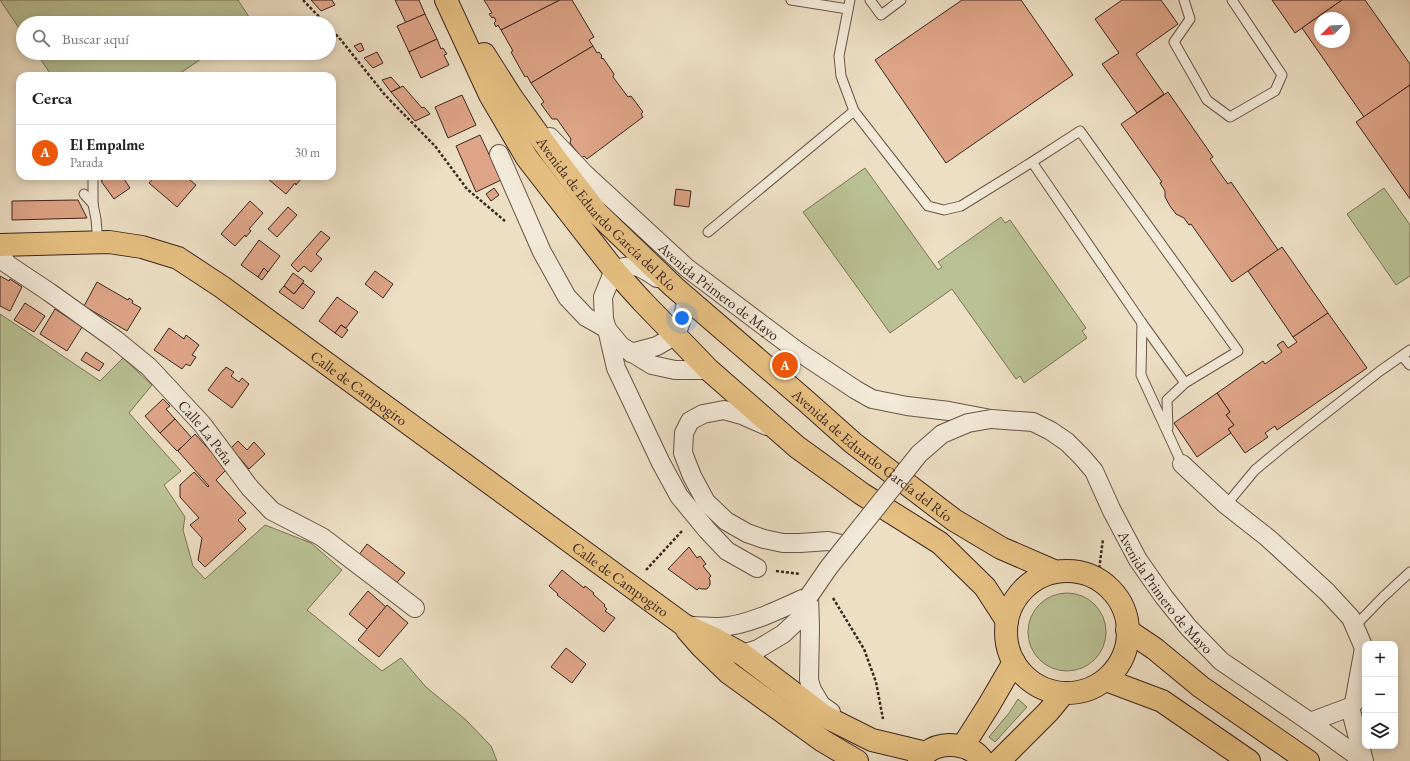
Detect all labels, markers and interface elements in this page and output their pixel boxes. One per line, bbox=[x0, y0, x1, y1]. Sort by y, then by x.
north arrow bbox=[1314, 12, 1350, 48]
search box bbox=[16, 16, 336, 60]
icon: search bbox=[30, 27, 52, 49]
text: Buscar aquí bbox=[62, 29, 129, 48]
text: Cerca bbox=[32, 87, 72, 109]
street label: Avenida de Eduardo García del Río bbox=[532, 132, 681, 294]
text: El Empalme bbox=[70, 135, 145, 154]
text: A bbox=[40, 144, 50, 161]
text: 30 m bbox=[295, 144, 320, 161]
text: Parada bbox=[70, 154, 103, 171]
street label: Avenida Primero de Mayo bbox=[654, 237, 784, 344]
your location bbox=[672, 308, 692, 328]
street label: Calle de Campogiro bbox=[307, 346, 412, 429]
pin: A bbox=[772, 350, 798, 380]
street label: Avenida de Eduardo García del Río bbox=[788, 383, 957, 525]
street label: Calle La Peña bbox=[174, 395, 238, 468]
street label: Avenida Primero de Mayo bbox=[1114, 526, 1218, 657]
street label: Calle de Campogiro bbox=[569, 537, 673, 621]
map controls bbox=[1362, 641, 1398, 749]
button: + bbox=[1362, 641, 1398, 677]
button: − bbox=[1362, 677, 1398, 713]
button: layers bbox=[1362, 713, 1398, 749]

